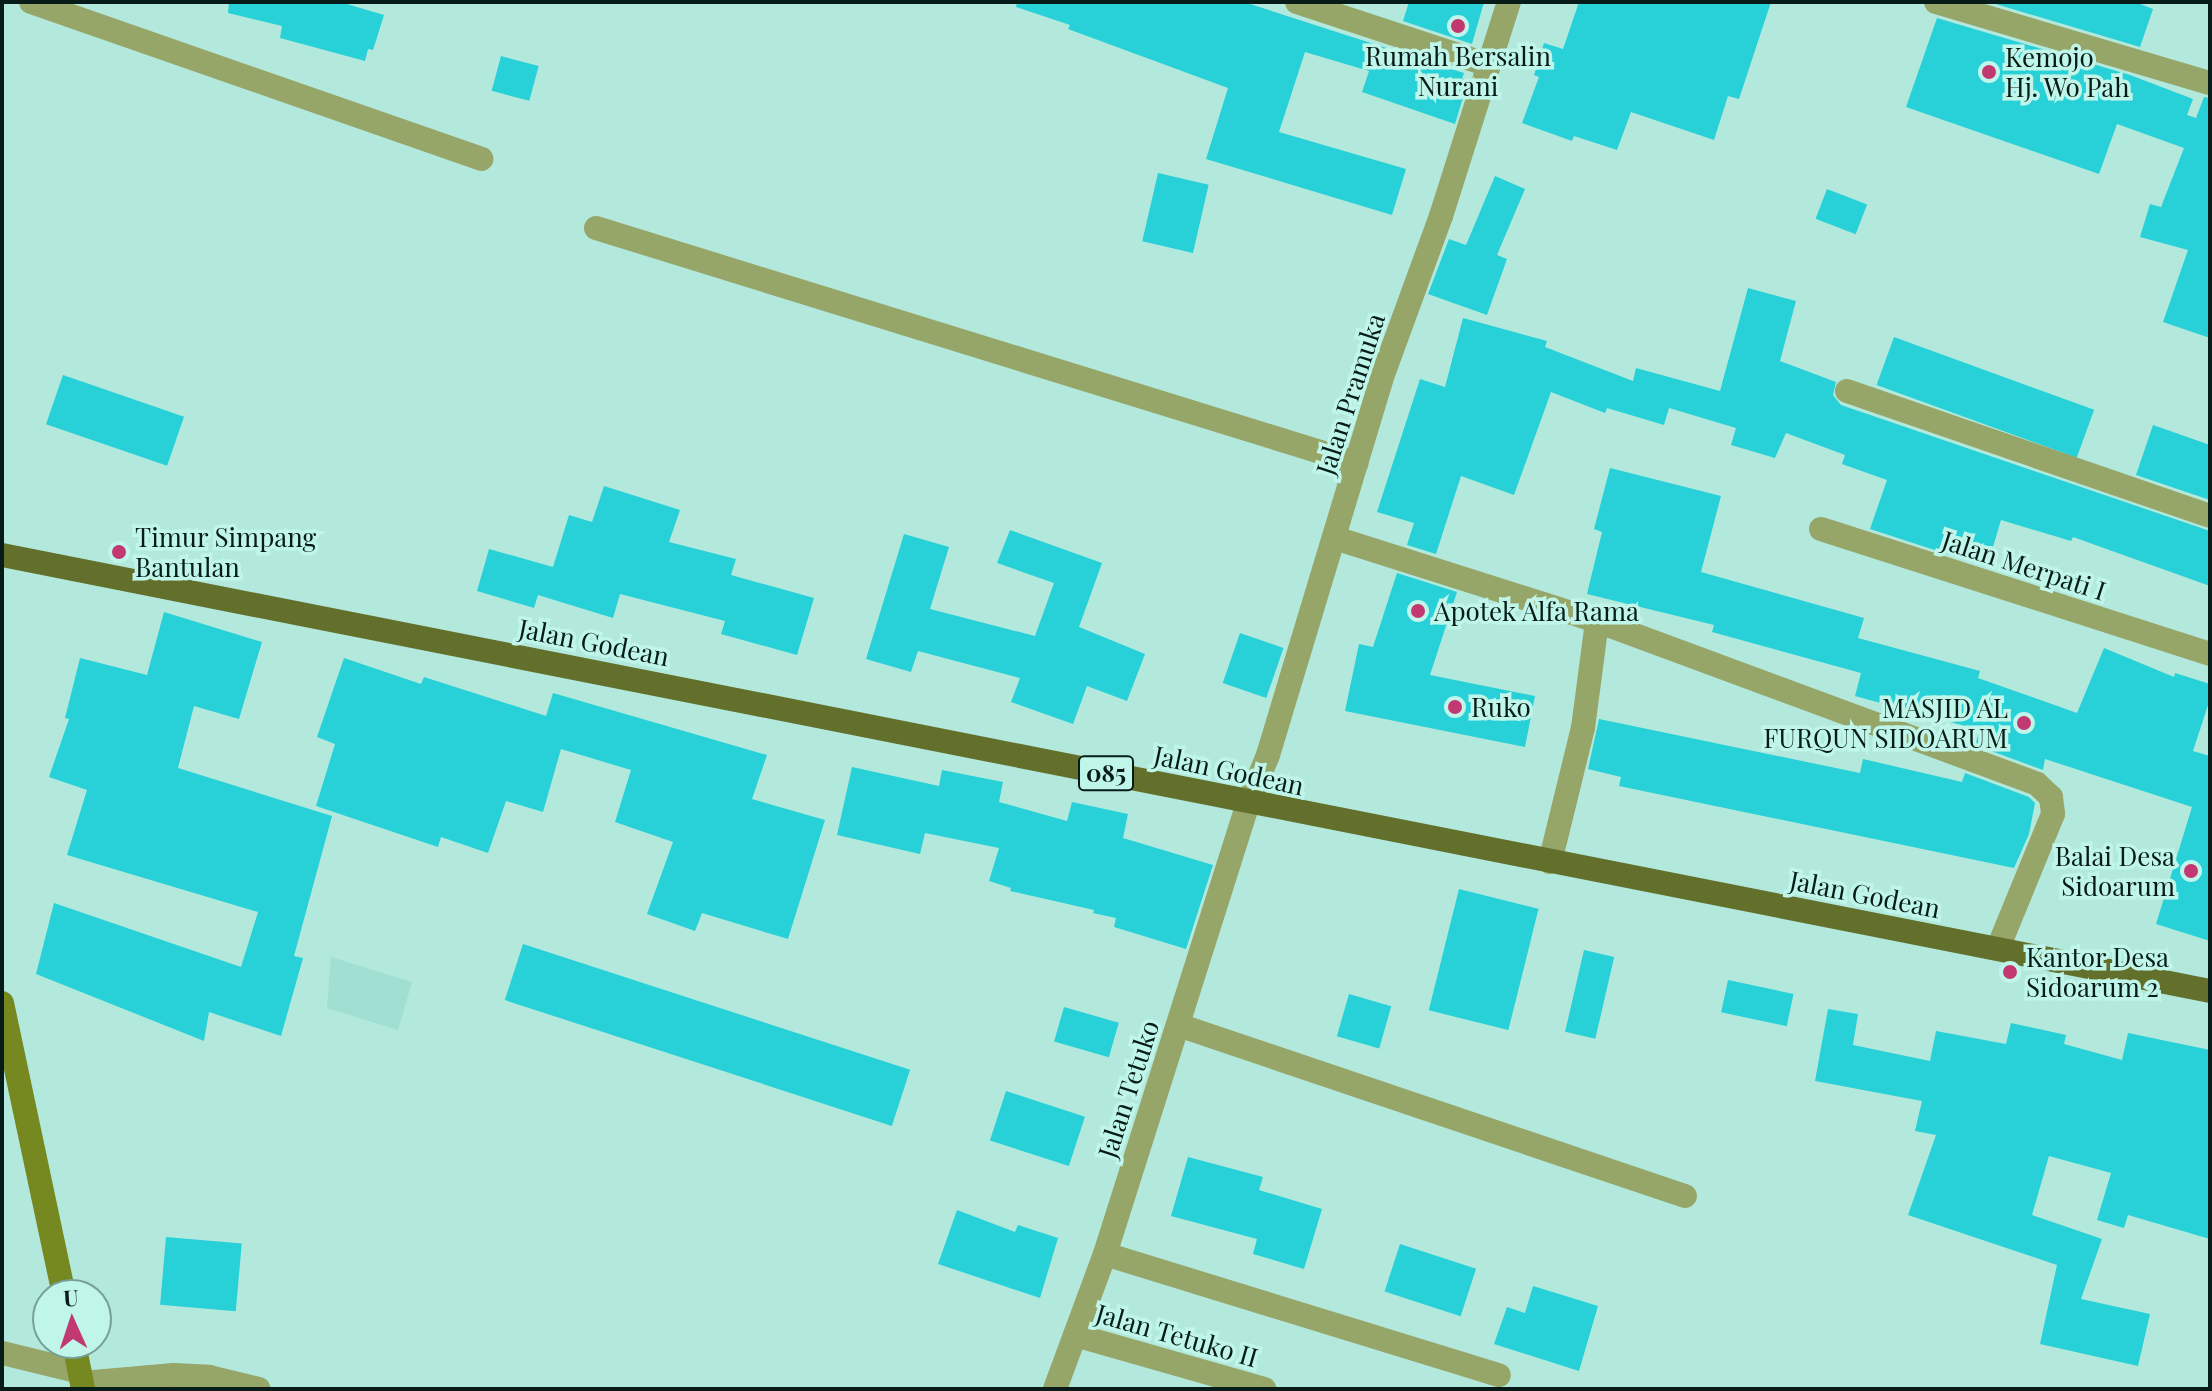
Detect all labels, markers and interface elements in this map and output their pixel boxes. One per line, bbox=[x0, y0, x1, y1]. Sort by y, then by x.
marker: Rumah Bersalin Nurani bbox=[1447, 15, 1469, 37]
place label: Rumah Bersalin Nurani bbox=[1365, 40, 1551, 102]
place label: Kemojo Hj. Wo Pah bbox=[2005, 41, 2130, 102]
marker: Kemojo Hj. Wo Pah bbox=[1980, 63, 1998, 81]
street label: Jalan Pramuka bbox=[1309, 309, 1391, 479]
place label: Timur Simpang Bantulan bbox=[135, 521, 317, 582]
street label: Jalan Merpati I bbox=[1938, 524, 2110, 606]
marker: Timur Simpang Bantulan bbox=[110, 543, 128, 561]
place label: Apotek Alfa Rama bbox=[1434, 595, 1641, 627]
marker: Apotek Alfa Rama bbox=[1409, 602, 1427, 620]
street label: Jalan Godean bbox=[516, 612, 672, 672]
place label: Ruko bbox=[1471, 691, 1531, 723]
place label: MASJID AL FURQUN SIDOARUM bbox=[1764, 692, 2008, 754]
marker: Ruko bbox=[1446, 698, 1464, 716]
marker: MASJID AL FURQUN SIDOARUM bbox=[2015, 714, 2033, 732]
street label: Jalan Godean bbox=[1151, 739, 1307, 801]
road number: 085 bbox=[1078, 753, 1134, 793]
place label: Balai Desa Sidoarum bbox=[2055, 840, 2175, 902]
marker: Balai Desa Sidoarum bbox=[2182, 862, 2200, 880]
street label: Jalan Godean bbox=[1787, 864, 1943, 924]
place label: Kantor Desa Sidoarum 2 bbox=[2026, 941, 2170, 1002]
marker: Kantor Desa Sidoarum 2 bbox=[2001, 963, 2019, 981]
street label: Jalan Tetuko bbox=[1091, 1016, 1165, 1162]
north arrow bbox=[32, 1279, 112, 1359]
text: U bbox=[62, 1282, 79, 1312]
street label: Jalan Tetuko II bbox=[1092, 1297, 1262, 1373]

